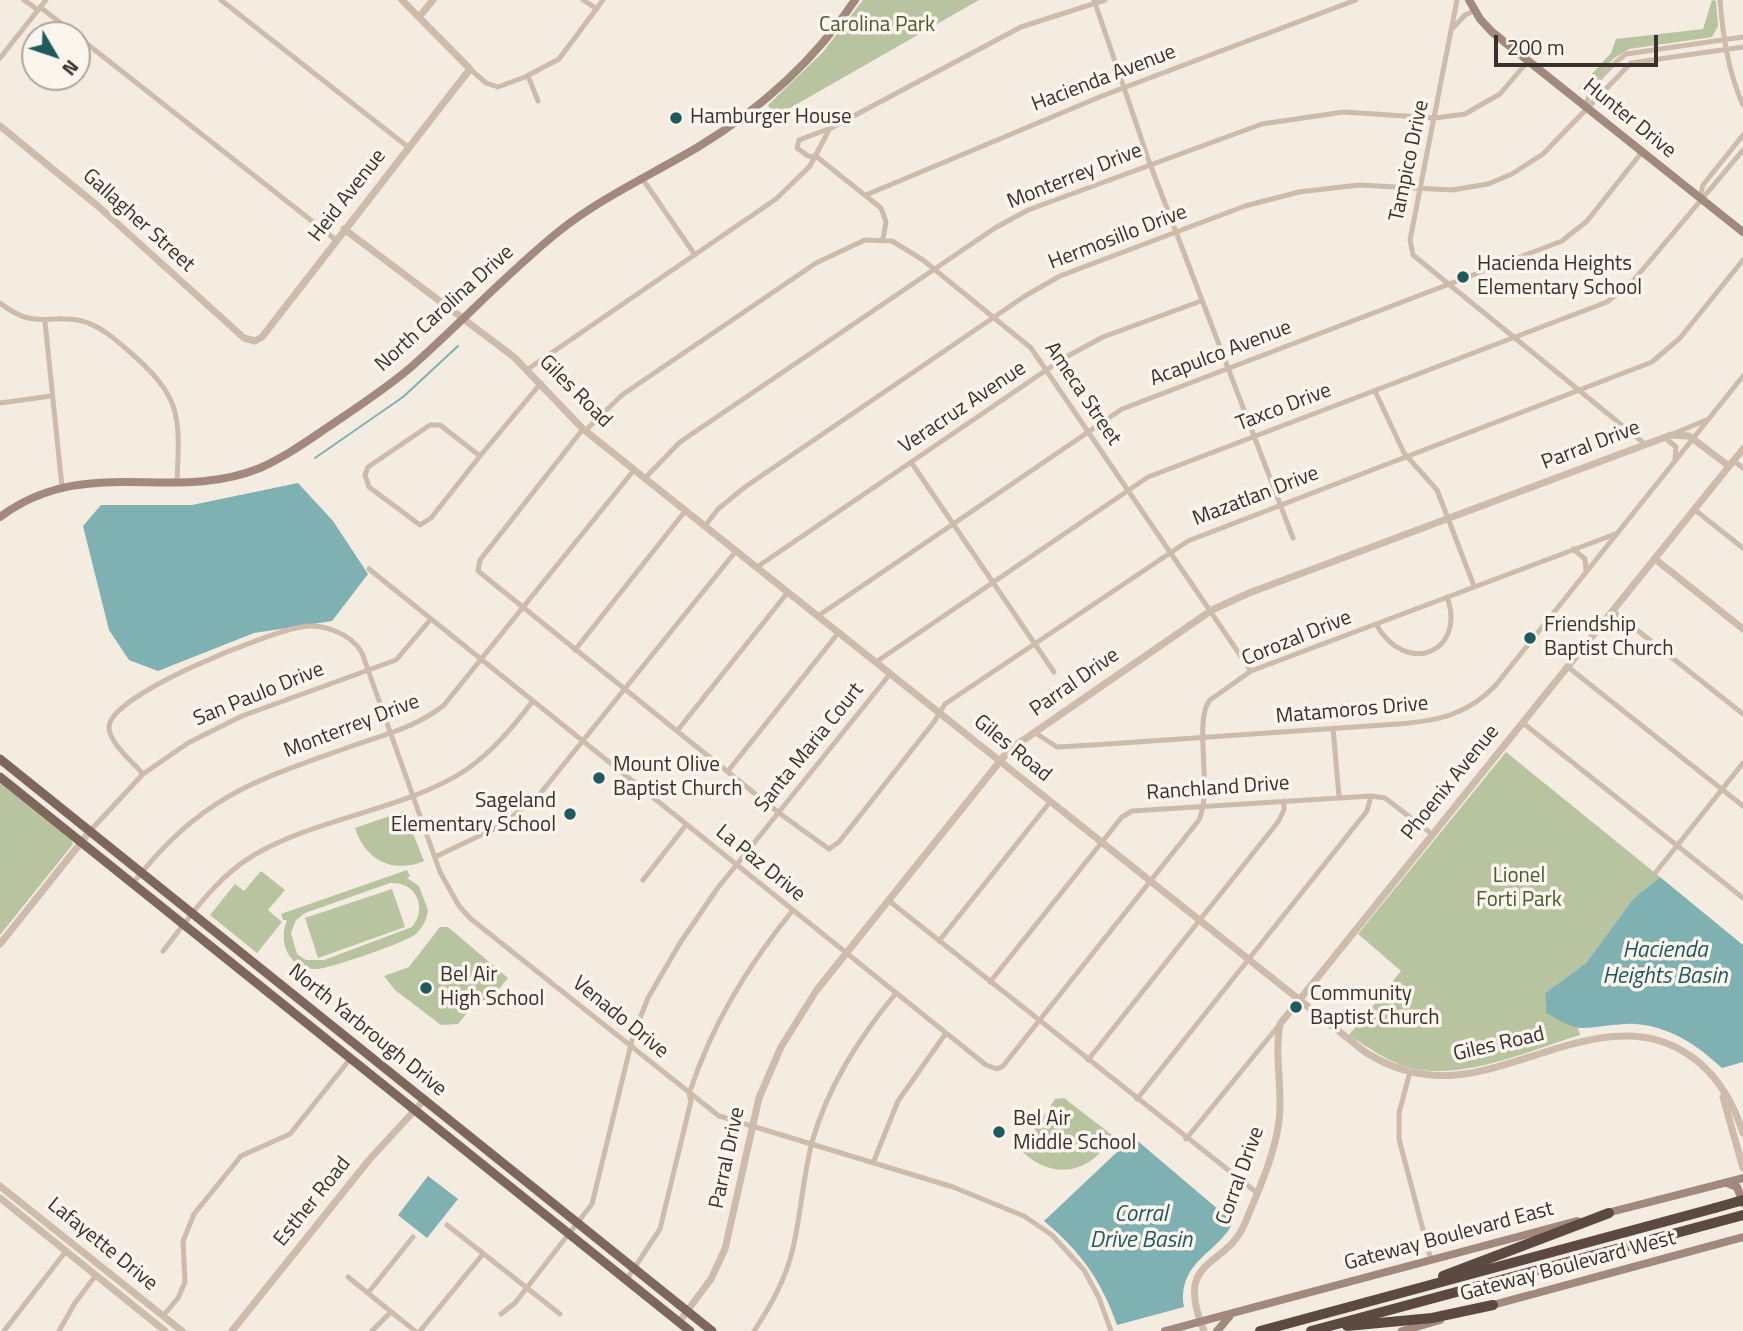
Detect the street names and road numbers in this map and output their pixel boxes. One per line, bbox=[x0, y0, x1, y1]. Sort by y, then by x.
street label: Hacienda Avenue bbox=[1028, 40, 1180, 118]
street label: Hunter Drive bbox=[1577, 74, 1681, 164]
street label: Tampico Drive bbox=[1385, 98, 1435, 224]
street label: Monterrey Drive bbox=[1004, 138, 1146, 216]
street label: Heid Avenue bbox=[304, 145, 392, 247]
street label: Gallagher Street bbox=[77, 164, 199, 278]
street label: Hermosillo Drive bbox=[1045, 200, 1191, 276]
street label: North Carolina Drive bbox=[371, 240, 519, 378]
street label: Acapulco Avenue bbox=[1147, 315, 1295, 393]
street label: Ameca Street bbox=[1038, 338, 1126, 450]
street label: Giles Road bbox=[533, 350, 617, 434]
street label: Veracruz Avenue bbox=[895, 356, 1031, 460]
street label: Taxco Drive bbox=[1233, 378, 1335, 438]
street label: Parral Drive bbox=[1538, 416, 1644, 476]
street label: Mazatlan Drive bbox=[1189, 461, 1323, 533]
street label: Corozal Drive bbox=[1239, 606, 1355, 672]
street label: Parral Drive bbox=[1025, 643, 1125, 723]
street label: San Paulo Drive bbox=[190, 657, 328, 733]
street label: Santa Maria Court bbox=[750, 678, 870, 818]
street label: Monterrey Drive bbox=[281, 690, 423, 764]
street label: Matamoros Drive bbox=[1275, 692, 1429, 730]
street label: Giles Road bbox=[968, 710, 1056, 788]
street label: Phoenix Avenue bbox=[1397, 720, 1505, 846]
street label: Ranchland Drive bbox=[1146, 771, 1290, 807]
street label: La Paz Drive bbox=[710, 820, 810, 908]
street label: North Yarbrough Drive bbox=[283, 959, 451, 1103]
street label: Venado Drive bbox=[567, 971, 673, 1065]
street label: Giles Road bbox=[1451, 1022, 1547, 1068]
street label: Parral Drive bbox=[705, 1105, 751, 1211]
street label: Corral Drive bbox=[1212, 1123, 1270, 1229]
street label: Esther Road bbox=[269, 1152, 357, 1252]
street label: Lafayette Drive bbox=[42, 1193, 162, 1297]
street label: Gateway Boulevard East bbox=[1342, 1197, 1556, 1277]
street label: Gateway Boulevard West bbox=[1458, 1226, 1678, 1308]

